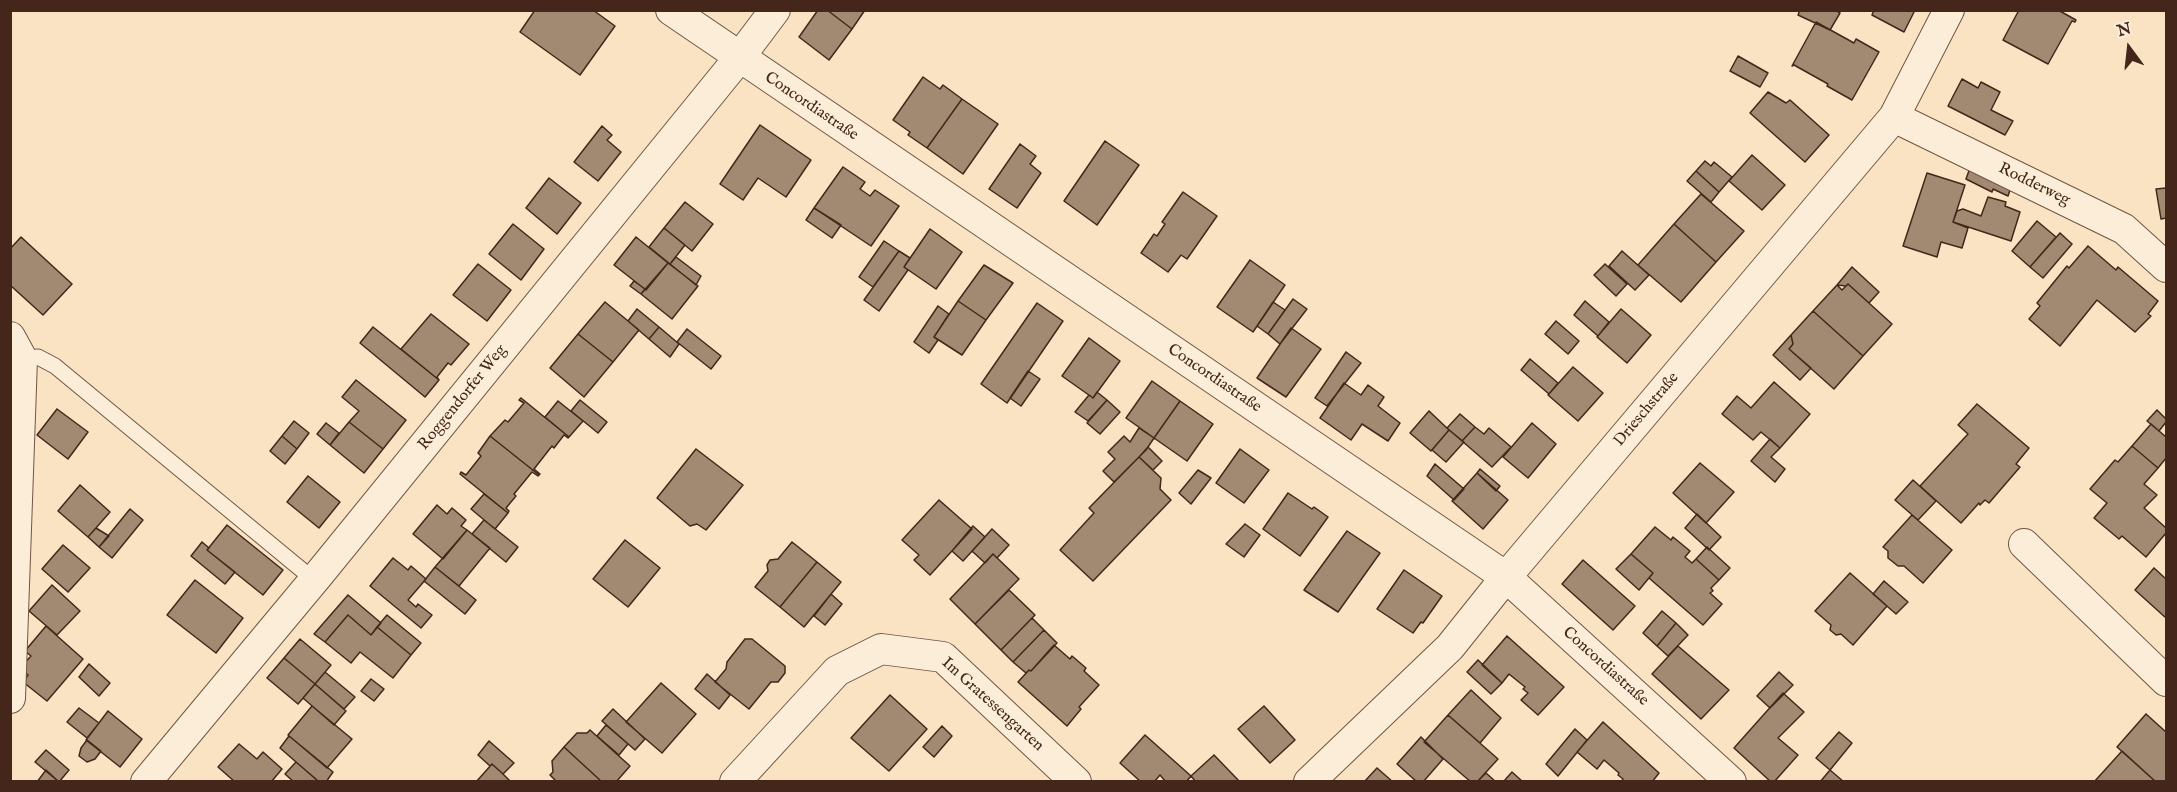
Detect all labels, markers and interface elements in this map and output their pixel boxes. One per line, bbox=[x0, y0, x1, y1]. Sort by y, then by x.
north arrow bbox=[2099, 18, 2159, 78]
text: N bbox=[2115, 19, 2134, 42]
street label: Concordiastraße bbox=[760, 69, 862, 145]
street label: Rodderweg bbox=[1995, 159, 2073, 211]
street label: Roggendorfer Weg bbox=[415, 341, 511, 455]
street label: Concordiastraße bbox=[1163, 341, 1265, 417]
street label: Drieschstraße bbox=[1610, 369, 1684, 451]
street label: Concordiastraße bbox=[1558, 623, 1652, 711]
street label: Im Gratessengarten bbox=[937, 654, 1047, 756]

